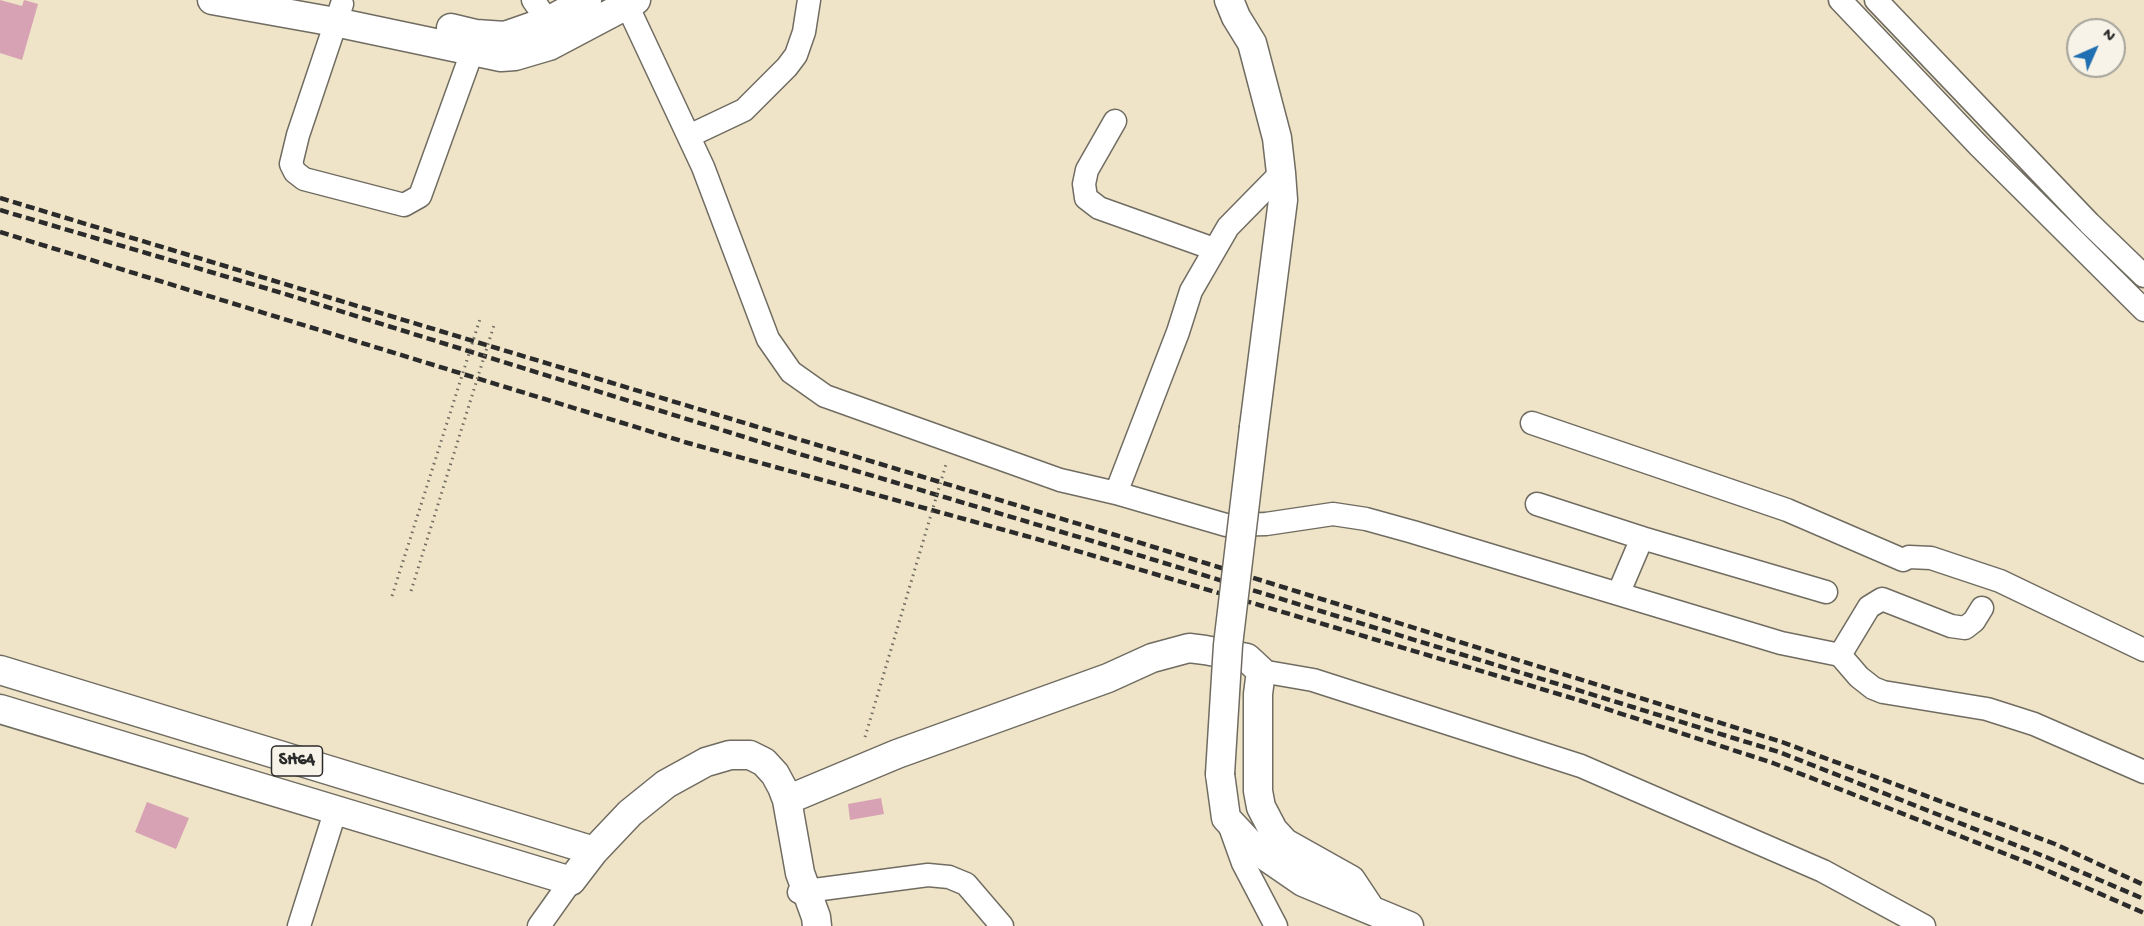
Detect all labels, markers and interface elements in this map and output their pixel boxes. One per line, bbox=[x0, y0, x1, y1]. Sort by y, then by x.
north arrow bbox=[2066, 18, 2126, 78]
text: N bbox=[2097, 26, 2118, 47]
road number: SH64 bbox=[272, 746, 322, 776]

